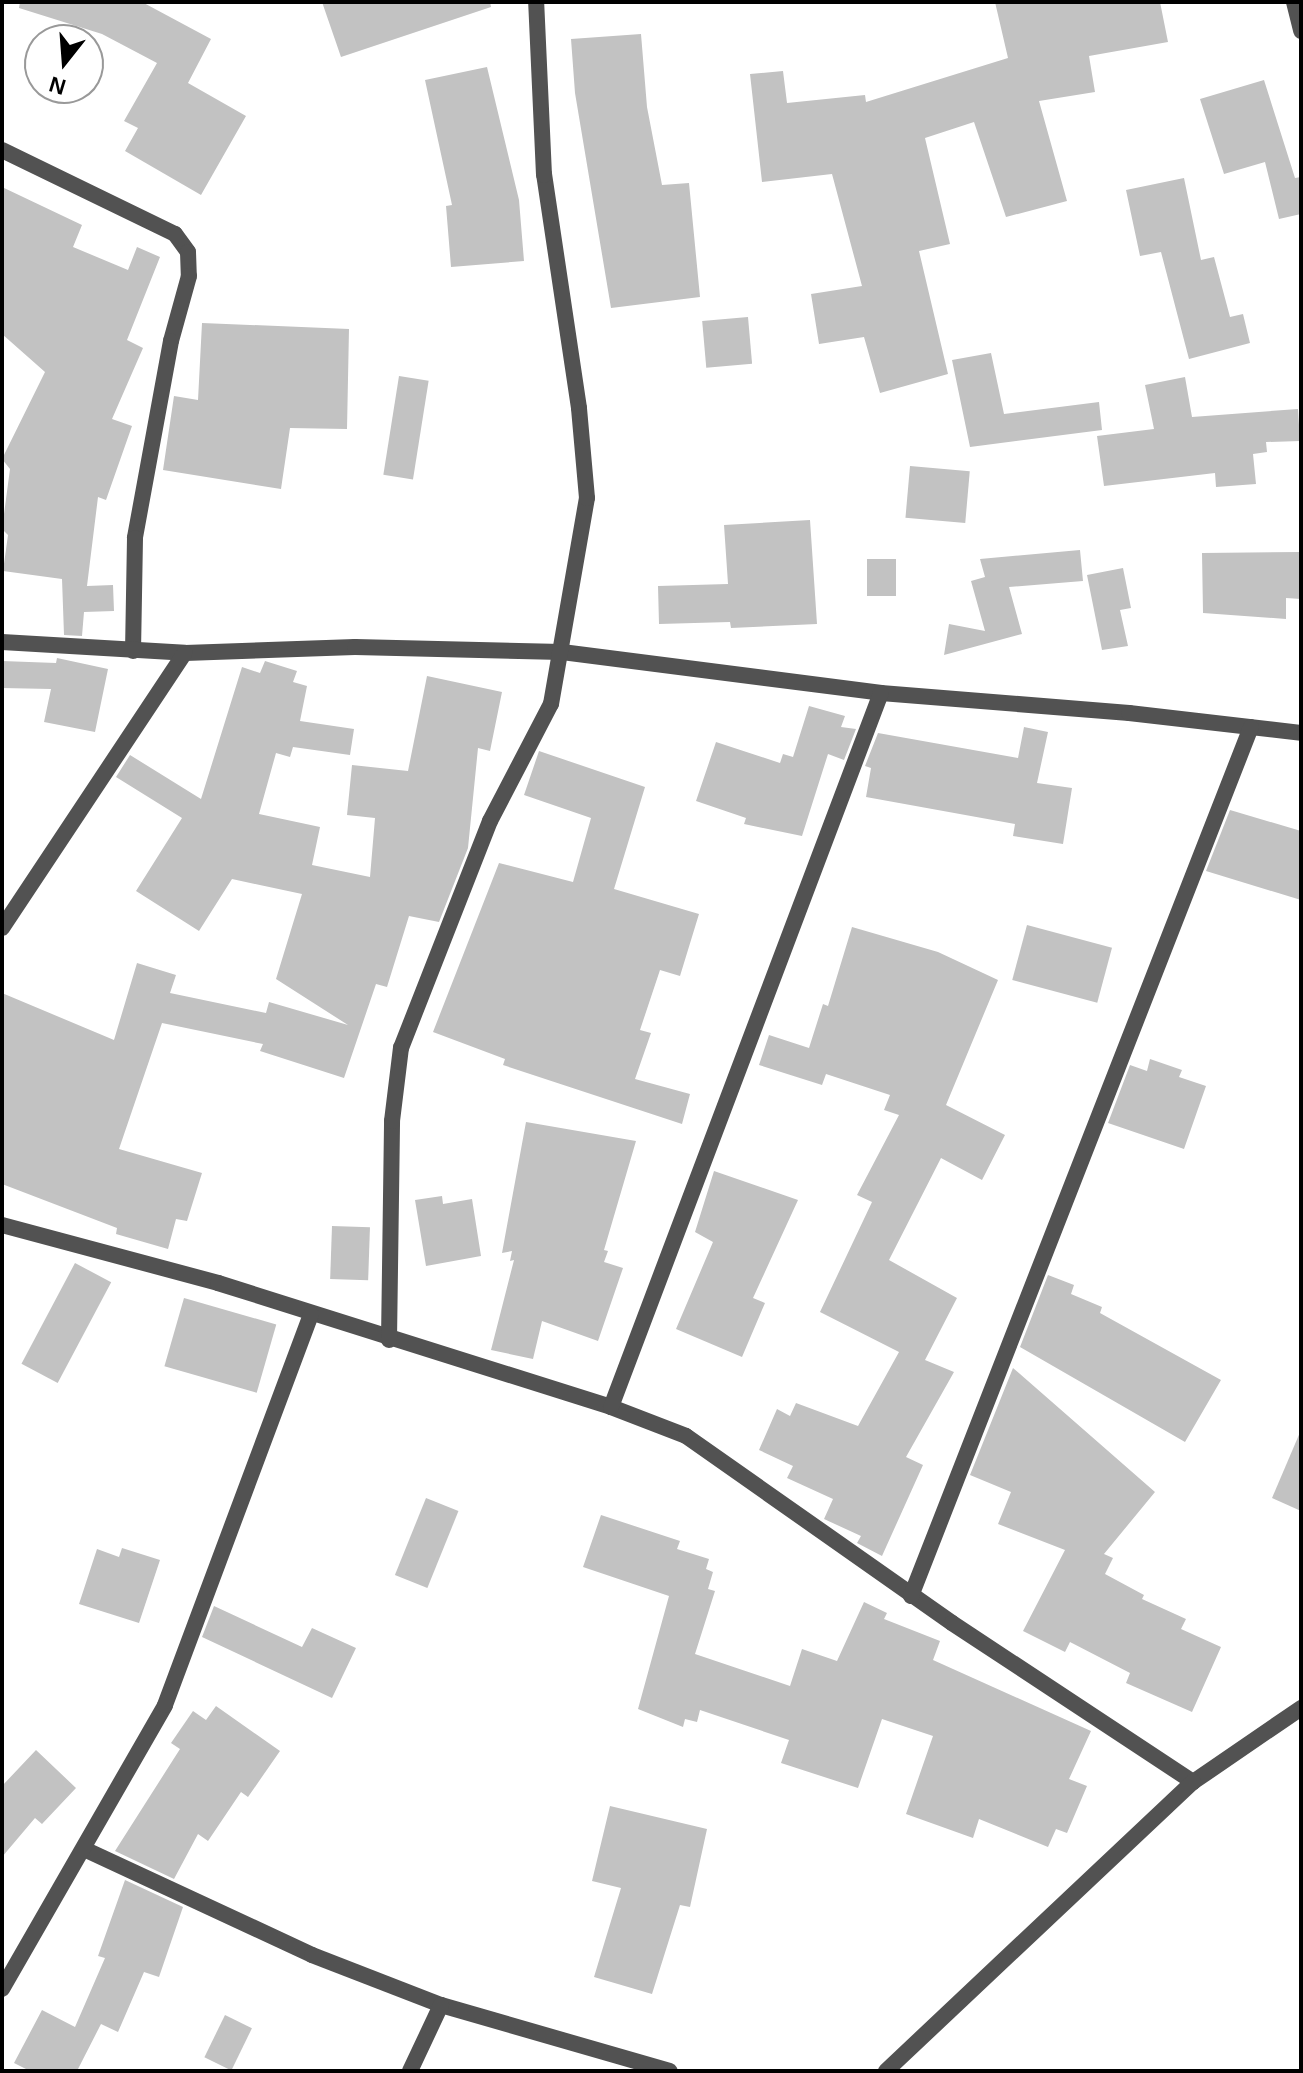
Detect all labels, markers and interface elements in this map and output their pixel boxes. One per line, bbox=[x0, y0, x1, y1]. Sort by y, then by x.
north arrow bbox=[24, 24, 104, 104]
text: N bbox=[46, 71, 69, 100]

